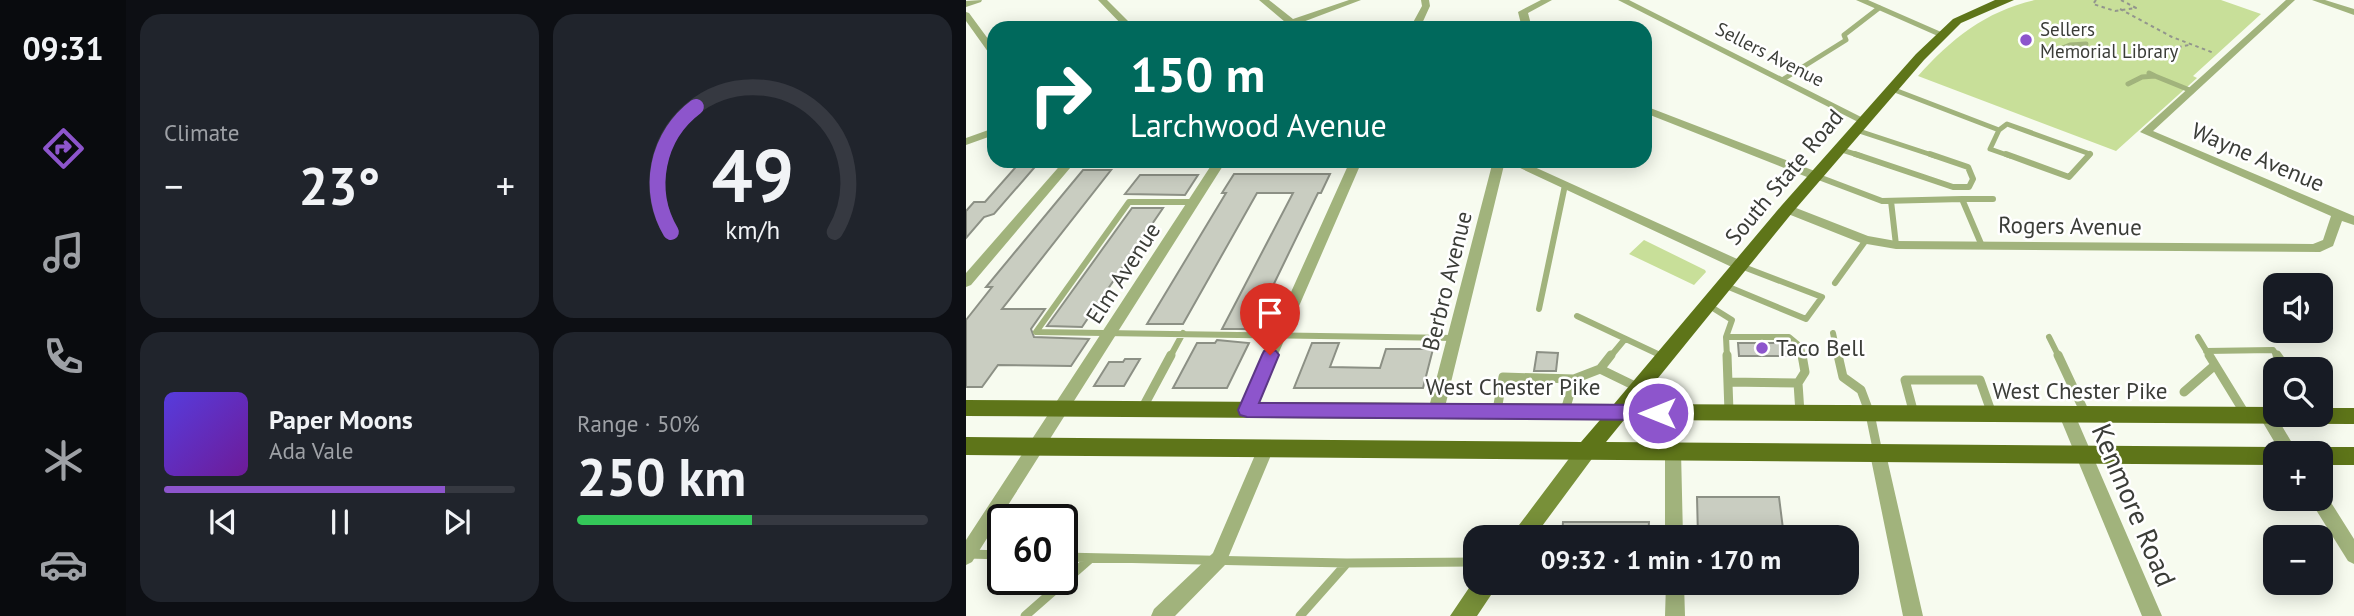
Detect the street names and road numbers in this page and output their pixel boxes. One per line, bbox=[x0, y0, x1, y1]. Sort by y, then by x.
street label: Sellers Avenue bbox=[1712, 16, 1828, 92]
street label: South State Road bbox=[1718, 103, 1849, 251]
street label: Wayne Avenue bbox=[2187, 116, 2329, 198]
street label: Berbro Avenue bbox=[1415, 208, 1478, 354]
street label: Rogers Avenue bbox=[1998, 210, 2142, 241]
street label: Elm Avenue bbox=[1079, 217, 1166, 329]
street label: West Chester Pike bbox=[1425, 372, 1601, 401]
street label: West Chester Pike bbox=[1992, 376, 2168, 405]
street label: Kenmore Road bbox=[2084, 418, 2185, 592]

